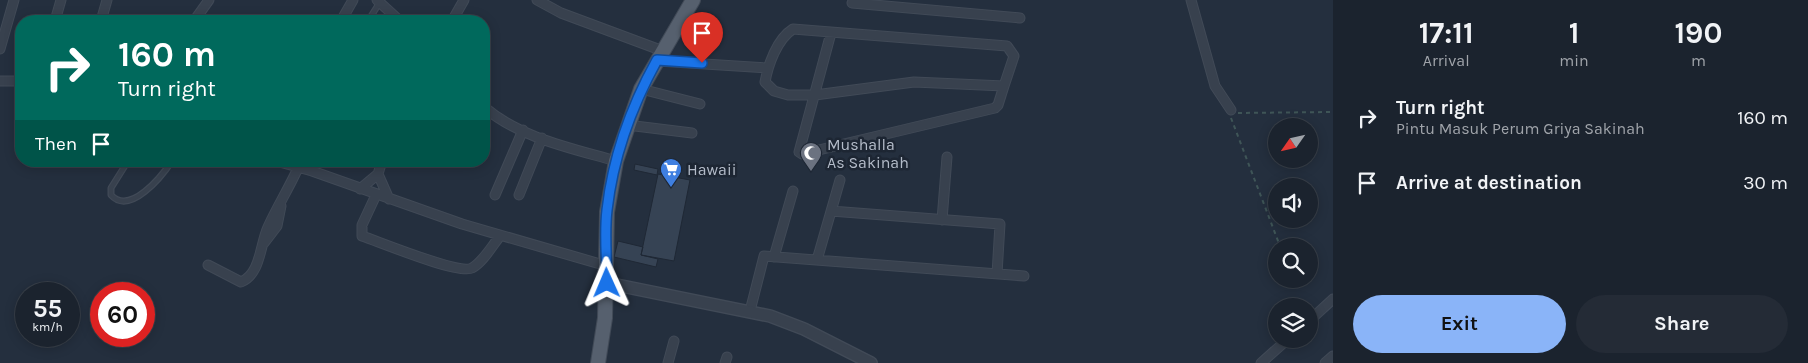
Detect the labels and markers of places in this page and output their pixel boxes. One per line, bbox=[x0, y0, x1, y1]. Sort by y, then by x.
pin bbox=[681, 12, 723, 63]
place label: Mushalla As Sakinah bbox=[827, 135, 909, 172]
mosque icon: Mushalla As Sakinah bbox=[799, 141, 823, 172]
supermarket icon: Hawaii bbox=[659, 157, 683, 188]
place label: Hawaii bbox=[687, 160, 736, 179]

